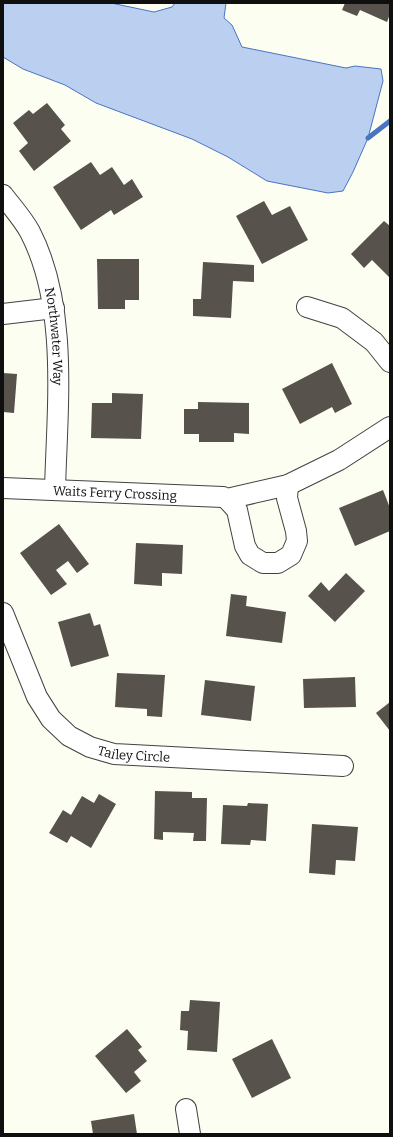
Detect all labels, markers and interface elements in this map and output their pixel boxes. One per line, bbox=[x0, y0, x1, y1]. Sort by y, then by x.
street label: Northwater Way bbox=[42, 286, 65, 386]
street label: Waits Ferry Crossing bbox=[53, 483, 177, 503]
street label: Tailey Circle bbox=[96, 743, 170, 765]

